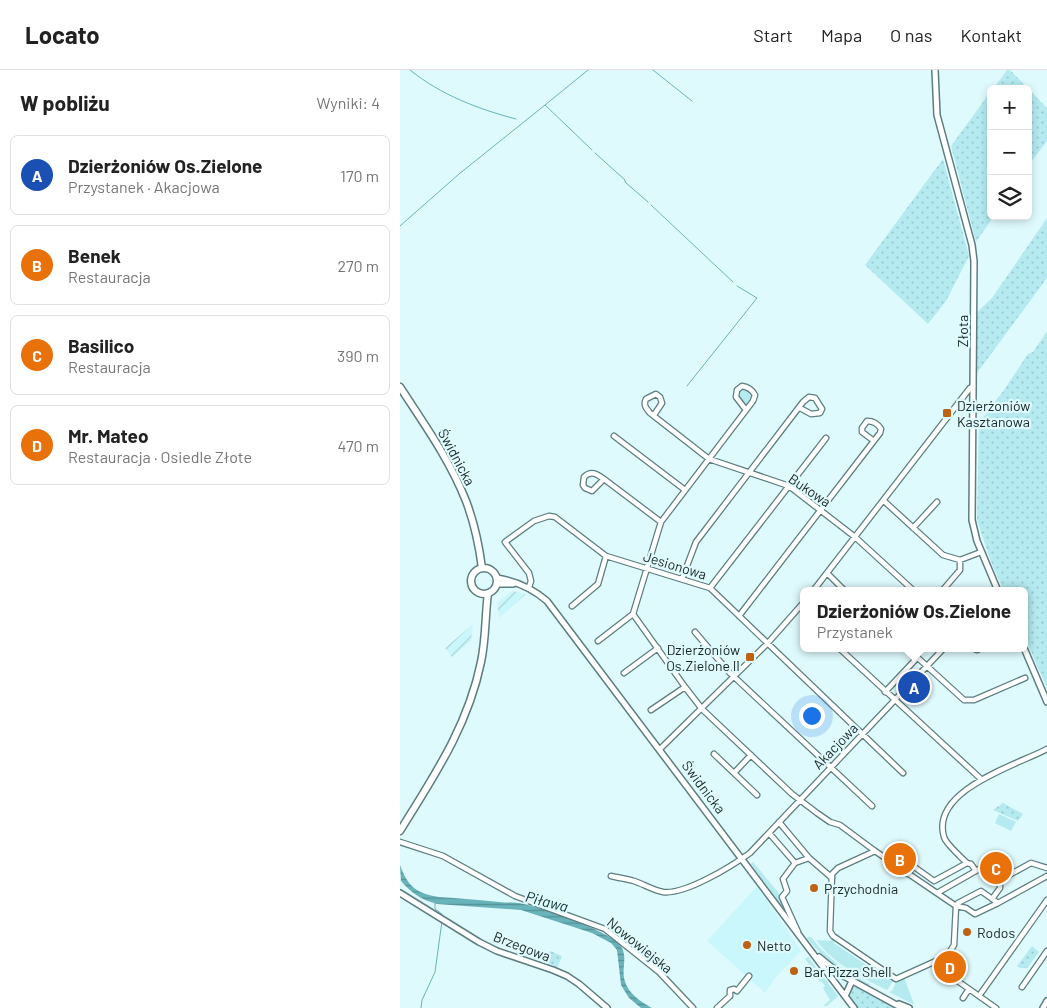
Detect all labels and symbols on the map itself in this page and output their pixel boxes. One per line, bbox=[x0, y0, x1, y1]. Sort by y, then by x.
street label: Złota bbox=[954, 315, 971, 347]
place label: Dzierżoniów Kasztanowa bbox=[957, 397, 1030, 430]
marker: Dzierżoniów Kasztanowa bbox=[941, 407, 953, 419]
street label: Świdnicka bbox=[435, 426, 479, 488]
street label: Bukowa bbox=[786, 470, 834, 510]
street label: Jesionowa bbox=[641, 547, 709, 583]
place label: Dzierżoniów Os.Zielone II bbox=[666, 641, 740, 674]
marker: Dzierżoniów Os.Zielone II bbox=[744, 651, 756, 663]
pin: A bbox=[898, 668, 930, 706]
your location bbox=[799, 703, 825, 729]
street label: Akacjowa bbox=[809, 719, 861, 773]
street label: Świdnicka bbox=[679, 757, 729, 817]
pin: B bbox=[884, 840, 916, 878]
pin: C bbox=[980, 849, 1012, 887]
place label: Przychodnia bbox=[824, 880, 898, 897]
marker: Przychodnia bbox=[808, 882, 820, 894]
water label: Piława bbox=[524, 887, 570, 915]
street label: Nowowiejska bbox=[604, 913, 676, 977]
place label: Rodos bbox=[977, 924, 1015, 941]
marker: Rodos bbox=[961, 926, 973, 938]
street label: Brzegowa bbox=[491, 927, 553, 965]
place label: Netto bbox=[757, 937, 791, 954]
marker: Netto bbox=[741, 939, 753, 951]
pin: D bbox=[934, 948, 966, 986]
place label: Bar Pizza Shell bbox=[804, 963, 892, 980]
marker: Bar Pizza Shell bbox=[788, 965, 800, 977]

